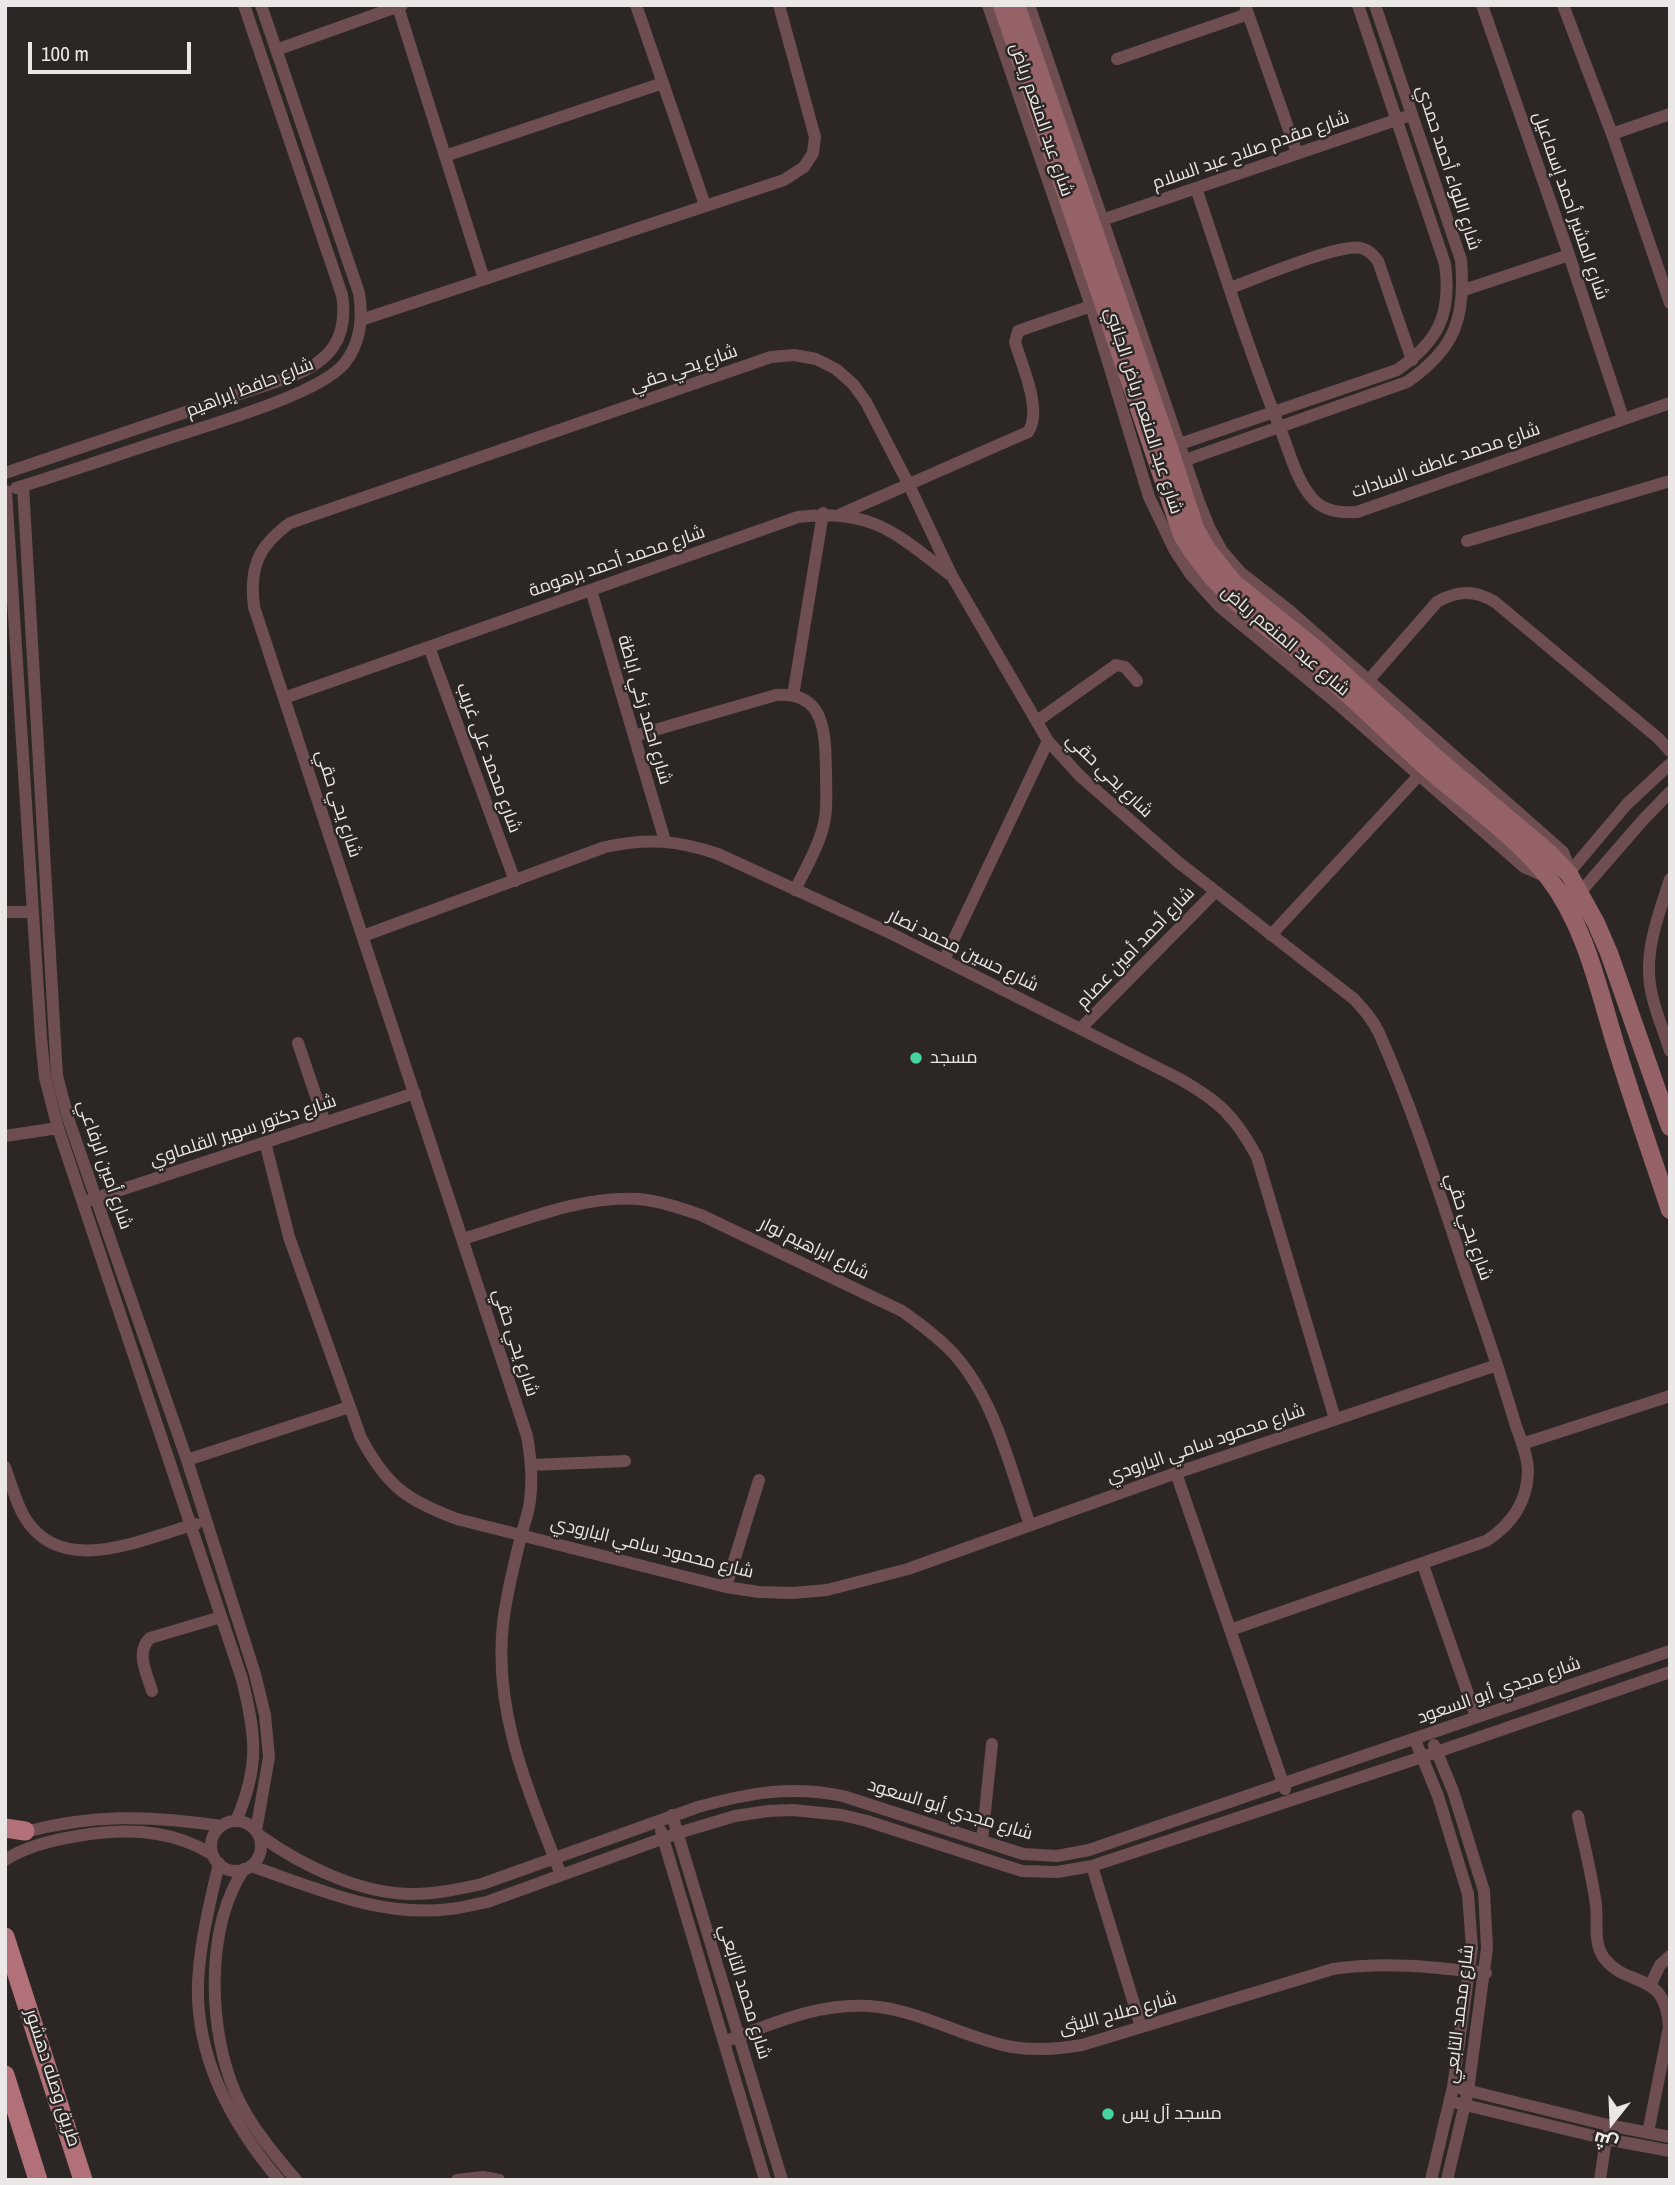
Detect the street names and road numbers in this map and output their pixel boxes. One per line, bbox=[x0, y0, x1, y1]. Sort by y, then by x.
street label: شارع عبد المنعم رياض bbox=[1005, 40, 1077, 200]
street label: شارع اللواء أحمد حمدي bbox=[1411, 83, 1485, 253]
street label: شارع مقدم صلاح عبد السلام bbox=[1150, 107, 1352, 195]
street label: شارع المشير أحمد إسماعيل bbox=[1528, 109, 1612, 303]
street label: شارع عبد المنعم رياض الجانبي bbox=[1099, 305, 1187, 517]
street label: شارع يحي حقي bbox=[628, 341, 740, 397]
street label: شارع حافظ إبراهيم bbox=[183, 354, 317, 422]
street label: شارع محمد عاطف السادات bbox=[1349, 419, 1543, 503]
street label: شارع محمد أحمد برهومة bbox=[526, 522, 708, 602]
street label: شارع عبد المنعم رياض bbox=[1216, 581, 1354, 701]
street label: شارع احمد زكي اباظة bbox=[612, 633, 676, 787]
street label: شارع محمد على غريب bbox=[451, 680, 525, 836]
street label: شارع يحي حقي bbox=[1061, 729, 1157, 823]
street label: شارع يحي حقي bbox=[310, 747, 366, 861]
street label: شارع أحمد أمين عصام bbox=[1072, 883, 1200, 1013]
street label: شارع حسين محمد نصار bbox=[884, 905, 1042, 997]
street label: شارع دكتور سهير القلماوي bbox=[147, 1091, 339, 1171]
street label: شارع أمين الرفاعي bbox=[72, 1097, 136, 1233]
street label: شارع يحي حقي bbox=[1440, 1171, 1496, 1283]
street label: شارع ابراهيم نوار bbox=[756, 1213, 872, 1285]
street label: شارع يحي حقي bbox=[487, 1286, 543, 1400]
street label: شارع محمود سامي البارودي bbox=[1104, 1400, 1308, 1488]
street label: شارع محمود سامي البارودي bbox=[548, 1512, 756, 1584]
street label: شارع مجدي أبو السعود bbox=[1415, 1653, 1583, 1729]
street label: شارع مجدي أبو السعود bbox=[865, 1775, 1035, 1845]
street label: شارع محمد التابعي bbox=[713, 1922, 775, 2062]
street label: شارع محمد التابعي bbox=[1441, 1943, 1479, 2085]
street label: شارع صلاح الليثى bbox=[1057, 1988, 1179, 2040]
street label: طريق وصله دهشور bbox=[20, 2006, 84, 2150]

